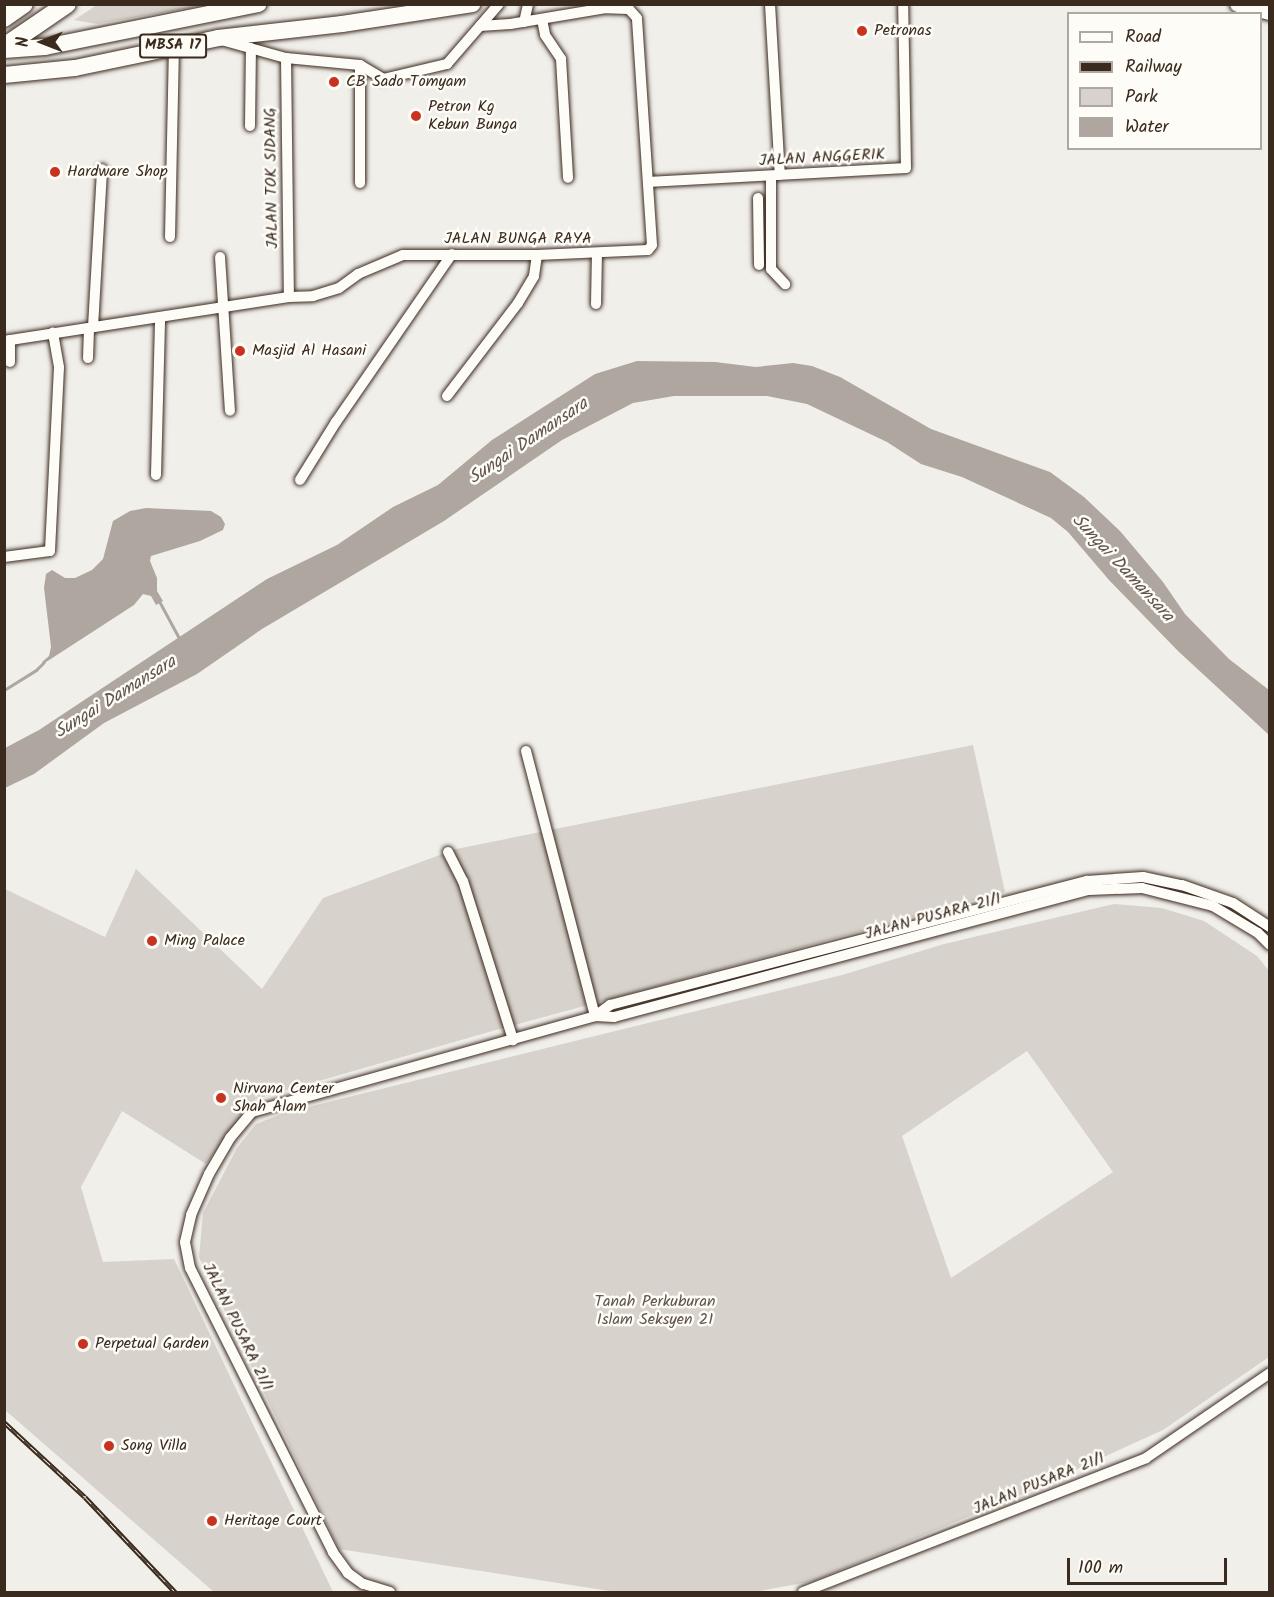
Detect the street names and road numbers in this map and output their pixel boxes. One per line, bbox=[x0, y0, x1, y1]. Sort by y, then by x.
road number: MBSA 17 bbox=[138, 34, 207, 58]
street label: JALAN TOK SIDANG bbox=[261, 107, 283, 249]
street label: JALAN ANGGERIK bbox=[759, 145, 885, 171]
street label: JALAN BUNGA RAYA bbox=[444, 229, 592, 249]
street label: JALAN PUSARA 21/1 bbox=[863, 890, 1003, 944]
street label: JALAN PUSARA 21/1 bbox=[198, 1260, 276, 1394]
street label: JALAN PUSARA 21/1 bbox=[971, 1449, 1107, 1519]

